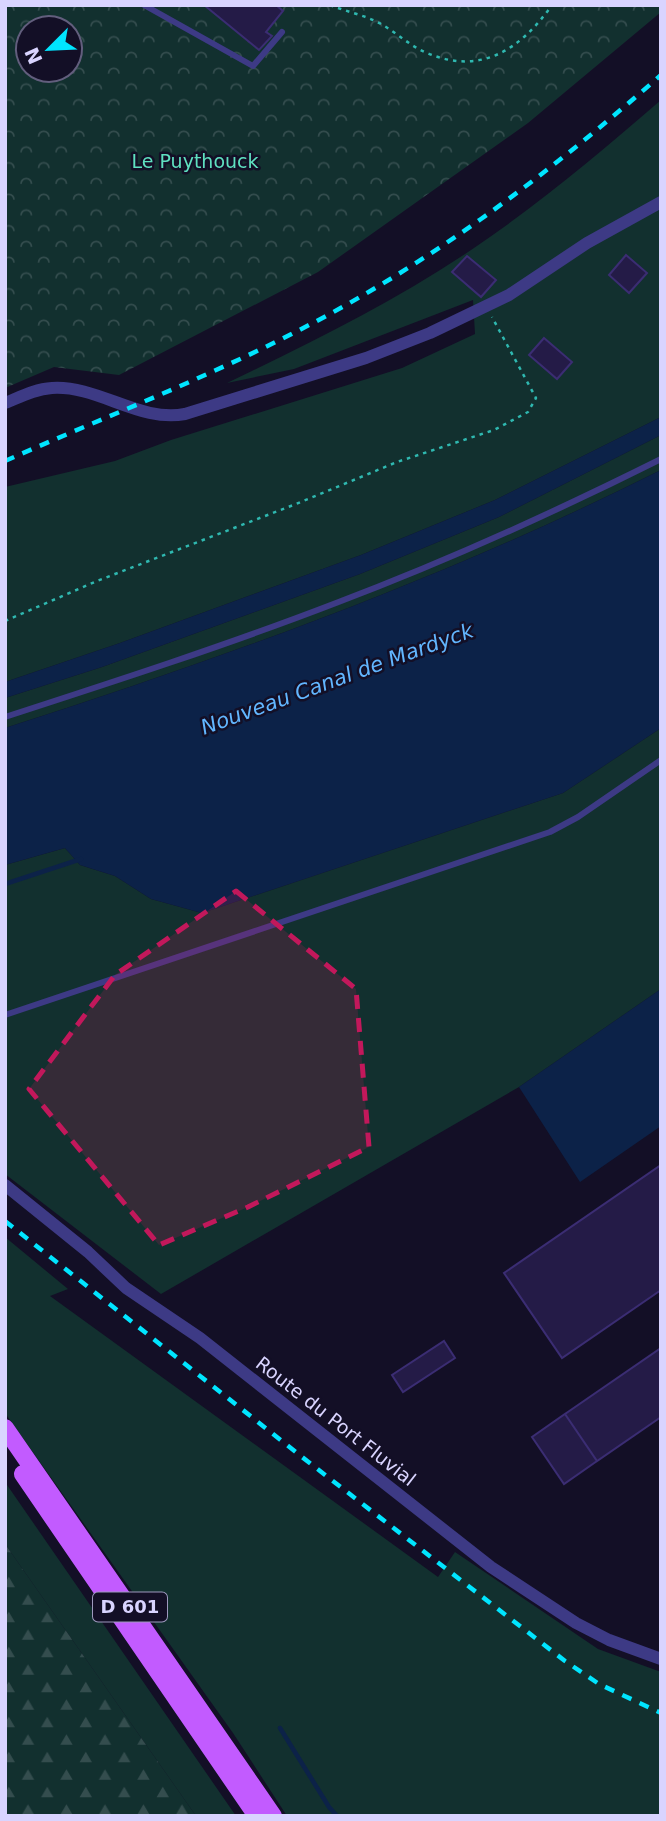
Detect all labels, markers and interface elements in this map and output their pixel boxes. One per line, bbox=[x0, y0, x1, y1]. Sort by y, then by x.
north arrow bbox=[14, 14, 84, 84]
text: N bbox=[20, 44, 47, 68]
park label: Le Puythouck bbox=[132, 150, 259, 172]
water label: Nouveau Canal de Mardyck bbox=[197, 618, 477, 740]
street label: Route du Port Fluvial bbox=[252, 1352, 420, 1490]
road number: D 601 bbox=[93, 1592, 167, 1622]

